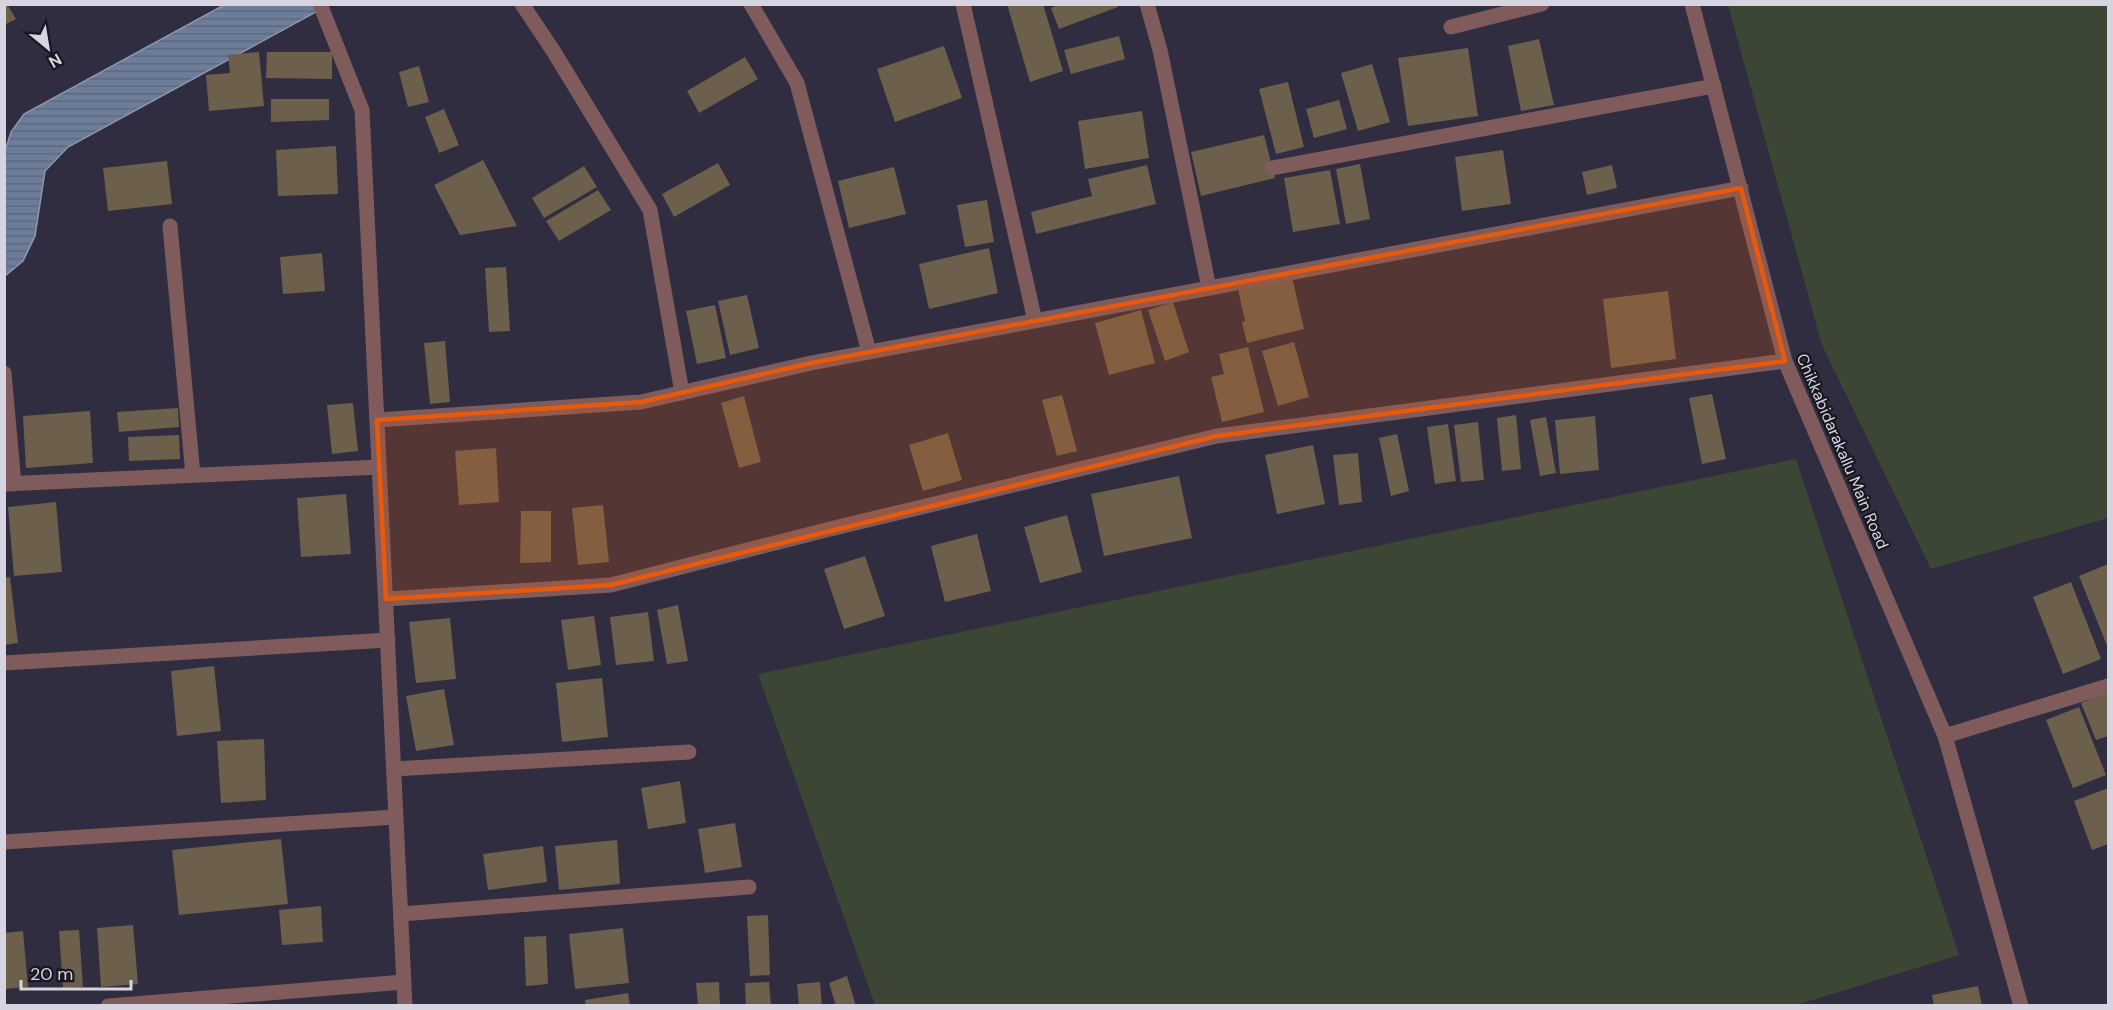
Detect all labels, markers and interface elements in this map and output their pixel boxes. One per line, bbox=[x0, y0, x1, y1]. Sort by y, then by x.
north arrow bbox=[18, 18, 78, 78]
text: N bbox=[45, 49, 66, 73]
street label: Chikkabidarakallu Main Road bbox=[1792, 350, 1893, 552]
scale bar bbox=[21, 953, 130, 991]
text: 20 m bbox=[30, 962, 73, 986]

